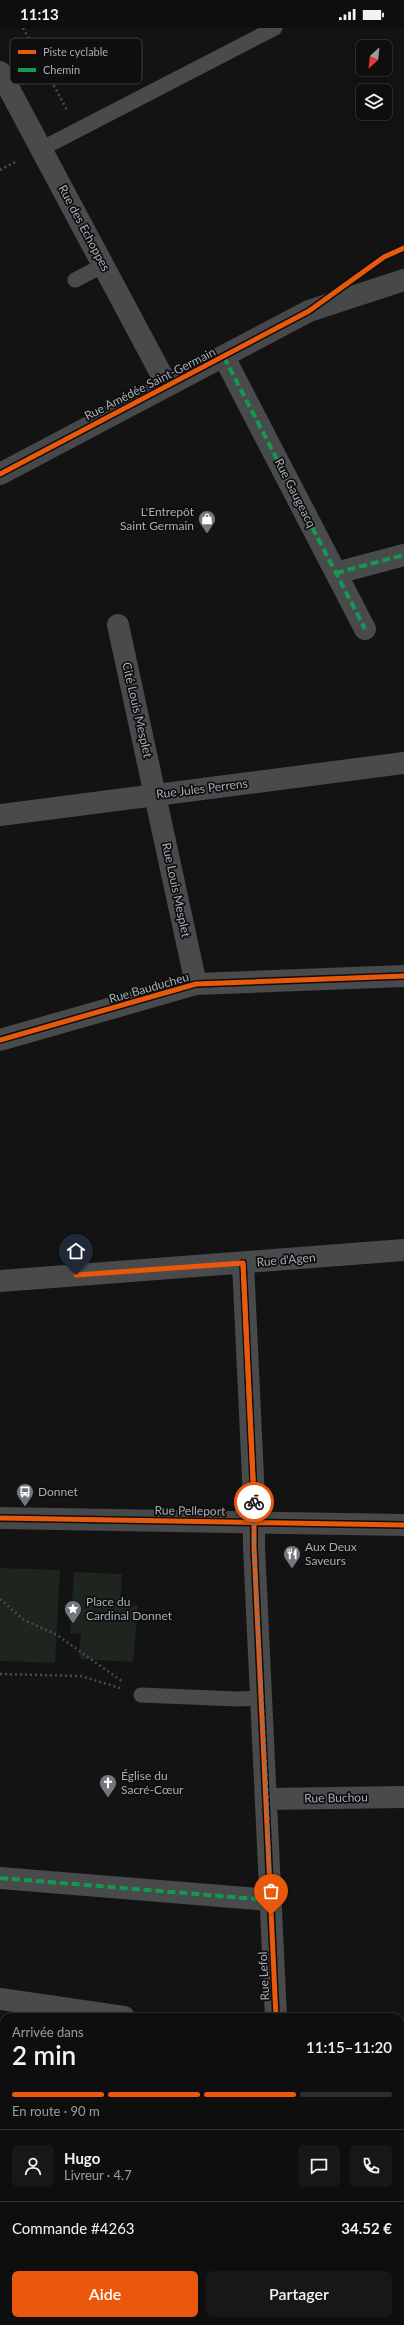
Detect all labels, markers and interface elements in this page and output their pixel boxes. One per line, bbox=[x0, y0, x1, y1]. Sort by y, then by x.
text: 11:13 bbox=[20, 5, 59, 23]
legend bbox=[10, 38, 142, 84]
north arrow bbox=[356, 40, 392, 76]
map controls bbox=[356, 40, 392, 120]
text: Piste cyclable bbox=[43, 45, 108, 58]
text: Chemin bbox=[43, 63, 80, 76]
button: layers bbox=[356, 84, 392, 120]
street label: Rue des Echoppes bbox=[55, 182, 113, 273]
street label: Rue Amédée Saint-Germain bbox=[82, 344, 218, 423]
street label: Rue Gaugeacq bbox=[272, 456, 319, 530]
place label: L'Entrepôt Saint Germain bbox=[120, 504, 195, 533]
shop icon: L'Entrepôt Saint Germain bbox=[197, 509, 217, 534]
street label: Cité Louis Mesplet bbox=[119, 661, 156, 760]
street label: Rue Jules Perrens bbox=[155, 775, 249, 802]
street label: Rue Louis Mesplet bbox=[159, 841, 194, 939]
street label: Rue Bauducheu bbox=[107, 969, 191, 1006]
pin bbox=[59, 1234, 93, 1275]
icon: home bbox=[65, 1240, 87, 1262]
street label: Rue d'Agen bbox=[256, 1249, 316, 1270]
bus stop icon: Donnet bbox=[15, 1482, 35, 1507]
courier bbox=[234, 1482, 274, 1522]
place label: Donnet bbox=[38, 1484, 79, 1499]
icon: bike bbox=[243, 1491, 265, 1513]
street label: Rue Pelleport bbox=[154, 1502, 226, 1519]
place label: Aux Deux Saveurs bbox=[305, 1539, 357, 1568]
restaurant icon: Aux Deux Saveurs bbox=[282, 1544, 302, 1569]
place label: Place du Cardinal Donnet bbox=[86, 1594, 173, 1623]
place icon: Place du Cardinal Donnet bbox=[63, 1599, 83, 1624]
place label: Église du Sacré-Cœur bbox=[121, 1768, 184, 1797]
church icon: Église du Sacré-Cœur bbox=[98, 1773, 118, 1798]
street label: Rue Buchou bbox=[304, 1789, 368, 1806]
pin bbox=[254, 1874, 288, 1915]
icon: bag bbox=[260, 1880, 282, 1902]
street label: Rue Lefol bbox=[255, 1951, 272, 2001]
text: Arrivée dans bbox=[12, 2024, 84, 2040]
text: 11:15–11:20 bbox=[306, 2038, 392, 2056]
text: 2 min bbox=[12, 2039, 76, 2071]
text: En route · 90 m bbox=[12, 2103, 100, 2119]
button: person bbox=[12, 2145, 54, 2187]
button: chat bbox=[298, 2145, 340, 2187]
button: phone bbox=[350, 2145, 392, 2187]
text: Hugo bbox=[64, 2149, 100, 2167]
text: Livreur · 4.7 bbox=[64, 2167, 132, 2183]
text: Commande #4263 bbox=[12, 2219, 135, 2237]
text: 34.52 € bbox=[341, 2219, 392, 2237]
button: Aide bbox=[12, 2271, 198, 2317]
button: Partager bbox=[206, 2271, 392, 2317]

